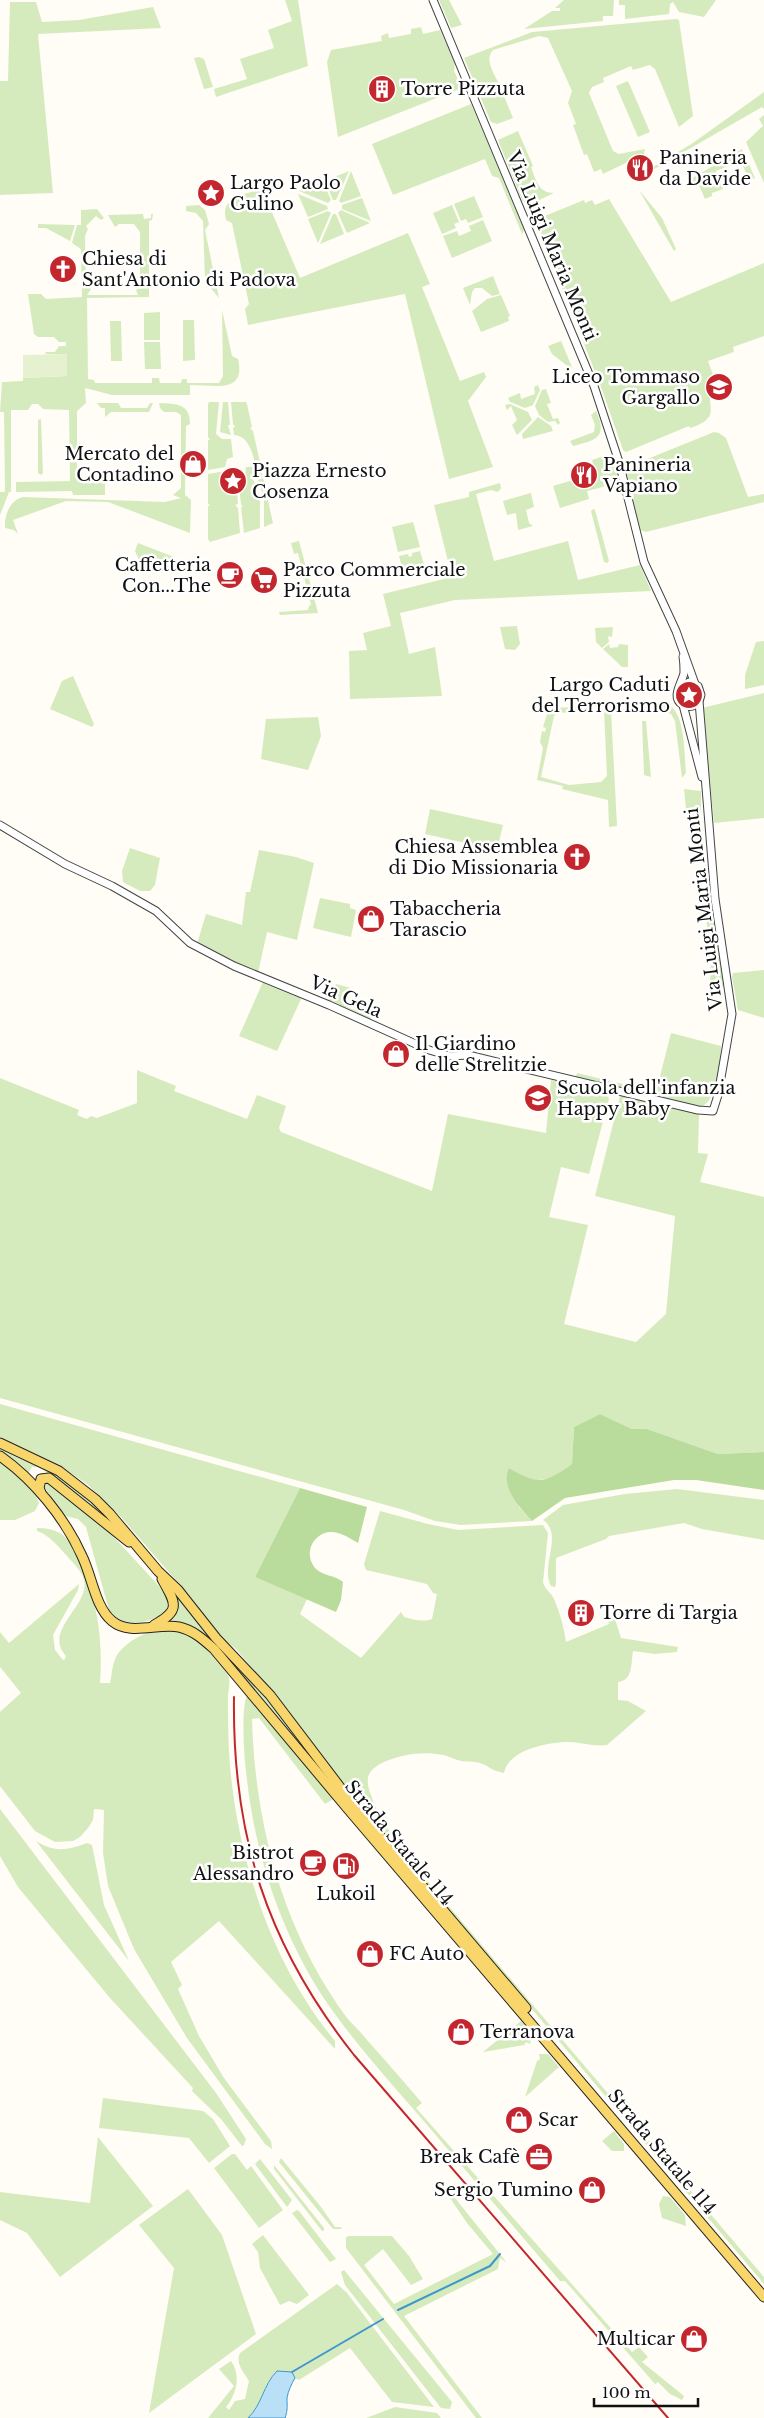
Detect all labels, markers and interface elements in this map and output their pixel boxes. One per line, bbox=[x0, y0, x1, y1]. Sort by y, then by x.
building icon: Torre Pizzuta bbox=[367, 74, 397, 104]
place label: Torre Pizzuta bbox=[401, 78, 525, 100]
street label: Via Luigi Maria Monti bbox=[502, 147, 602, 344]
place label: Panineria da Davide bbox=[659, 147, 751, 190]
restaurant icon: Panineria da Davide bbox=[625, 153, 655, 183]
place label: Largo Paolo Gulino bbox=[230, 172, 341, 215]
place icon: Largo Paolo Gulino bbox=[196, 178, 226, 208]
place label: Chiesa di Sant'Antonio di Padova bbox=[82, 248, 296, 291]
church icon: Chiesa di Sant'Antonio di Padova bbox=[48, 254, 78, 284]
place label: Liceo Tommaso Gargallo bbox=[552, 366, 700, 409]
school or university icon: Liceo Tommaso Gargallo bbox=[704, 372, 734, 402]
place label: Mercato del Contadino bbox=[64, 443, 174, 486]
shop icon: Mercato del Contadino bbox=[178, 449, 208, 479]
place label: Panineria Vapiano bbox=[602, 454, 691, 497]
place label: Piazza Ernesto Cosenza bbox=[252, 460, 387, 503]
restaurant icon: Panineria Vapiano bbox=[569, 460, 599, 490]
place icon: Piazza Ernesto Cosenza bbox=[218, 466, 248, 496]
place label: Caffetteria Con...The bbox=[115, 554, 211, 597]
place label: Parco Commerciale Pizzuta bbox=[283, 559, 466, 602]
cafe icon: Caffetteria Con...The bbox=[215, 560, 245, 590]
supermarket icon: Parco Commerciale Pizzuta bbox=[249, 565, 279, 595]
place label: Largo Caduti del Terrorismo bbox=[532, 674, 670, 717]
place icon: Largo Caduti del Terrorismo bbox=[674, 680, 704, 710]
street label: Via Luigi Maria Monti bbox=[681, 806, 727, 1013]
place label: Chiesa Assemblea di Dio Missionaria bbox=[388, 836, 558, 879]
church icon: Chiesa Assemblea di Dio Missionaria bbox=[562, 842, 592, 872]
place label: Tabaccheria Tarascio bbox=[390, 898, 501, 941]
shop icon: Tabaccheria Tarascio bbox=[356, 904, 386, 934]
street label: Via Gela bbox=[306, 971, 386, 1023]
place label: Il Giardino delle Strelitzie bbox=[415, 1033, 547, 1076]
shop icon: Il Giardino delle Strelitzie bbox=[381, 1039, 411, 1069]
place label: Scuola dell'infanzia Happy Baby bbox=[557, 1077, 735, 1120]
school or university icon: Scuola dell'infanzia Happy Baby bbox=[523, 1083, 553, 1113]
building icon: Torre di Targia bbox=[566, 1598, 596, 1628]
place label: Torre di Targia bbox=[600, 1602, 738, 1624]
street label: Strada Statale 114 bbox=[340, 1776, 458, 1910]
place label: Bistrot Alessandro bbox=[192, 1842, 294, 1885]
cafe icon: Bistrot Alessandro bbox=[298, 1848, 328, 1878]
fuel station icon: Lukoil bbox=[331, 1851, 361, 1881]
place label: Lukoil bbox=[316, 1883, 376, 1905]
shop icon: FC Auto bbox=[355, 1939, 385, 1969]
place label: FC Auto bbox=[389, 1943, 464, 1965]
shop icon: Terranova bbox=[446, 2017, 476, 2047]
place label: Terranova bbox=[480, 2021, 575, 2043]
street label: Strada Statale 114 bbox=[603, 2085, 721, 2219]
shop icon: Scar bbox=[504, 2105, 534, 2135]
place label: Scar bbox=[538, 2109, 578, 2131]
office icon: Break Cafè bbox=[524, 2142, 554, 2172]
place label: Break Cafè bbox=[420, 2146, 520, 2168]
shop icon: Sergio Tumino bbox=[577, 2175, 607, 2205]
place label: Sergio Tumino bbox=[434, 2179, 573, 2201]
shop icon: Multicar bbox=[679, 2324, 709, 2354]
place label: Multicar bbox=[597, 2328, 675, 2350]
scale bar bbox=[594, 2376, 698, 2408]
text: 100 m bbox=[602, 2383, 651, 2402]

